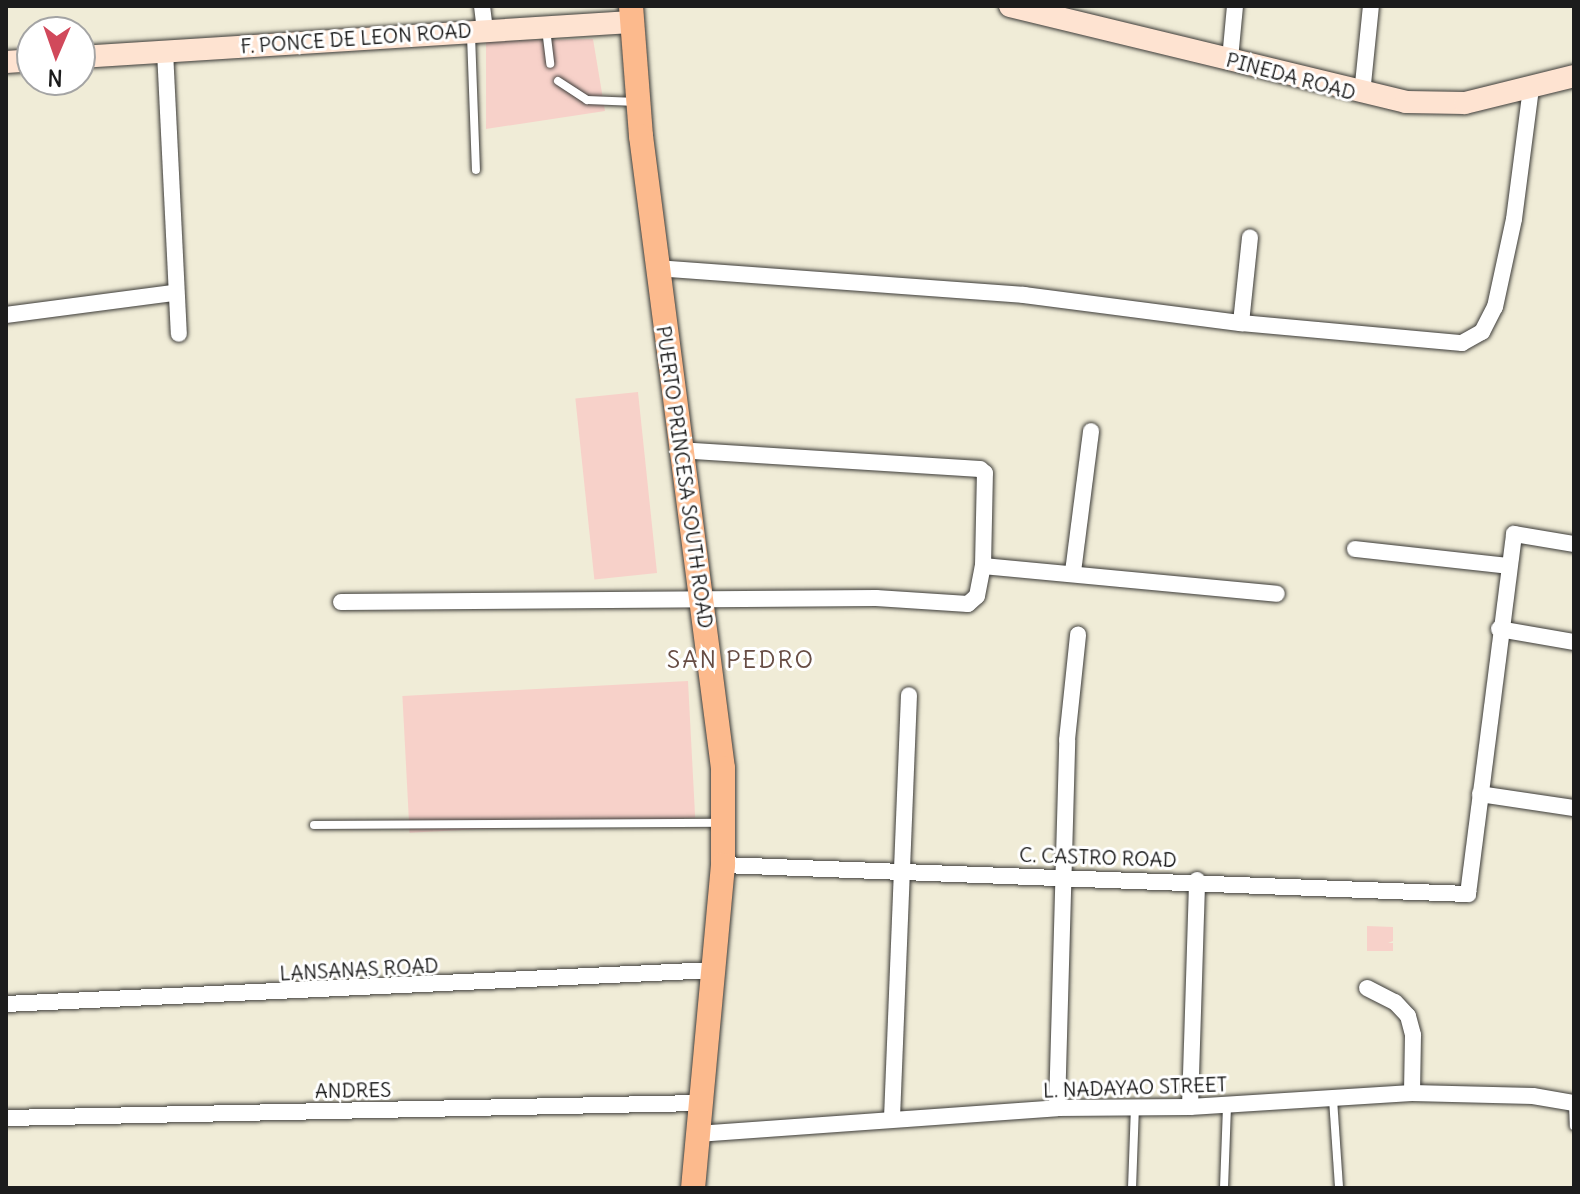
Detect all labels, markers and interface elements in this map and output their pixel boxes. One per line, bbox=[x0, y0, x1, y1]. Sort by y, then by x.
north arrow bbox=[16, 16, 96, 96]
street label: F. PONCE DE LEON ROAD bbox=[240, 18, 472, 58]
street label: PINEDA ROAD bbox=[1224, 47, 1358, 105]
text: N bbox=[47, 64, 63, 92]
street label: PUERTO PRINCESA SOUTH ROAD bbox=[652, 324, 718, 630]
district label: SAN PEDRO bbox=[667, 646, 815, 674]
street label: C. CASTRO ROAD bbox=[1019, 842, 1177, 872]
street label: LANSANAS ROAD bbox=[279, 953, 439, 985]
street label: L. NADAYAO STREET bbox=[1043, 1072, 1227, 1102]
street label: ANDRES bbox=[315, 1077, 391, 1103]

